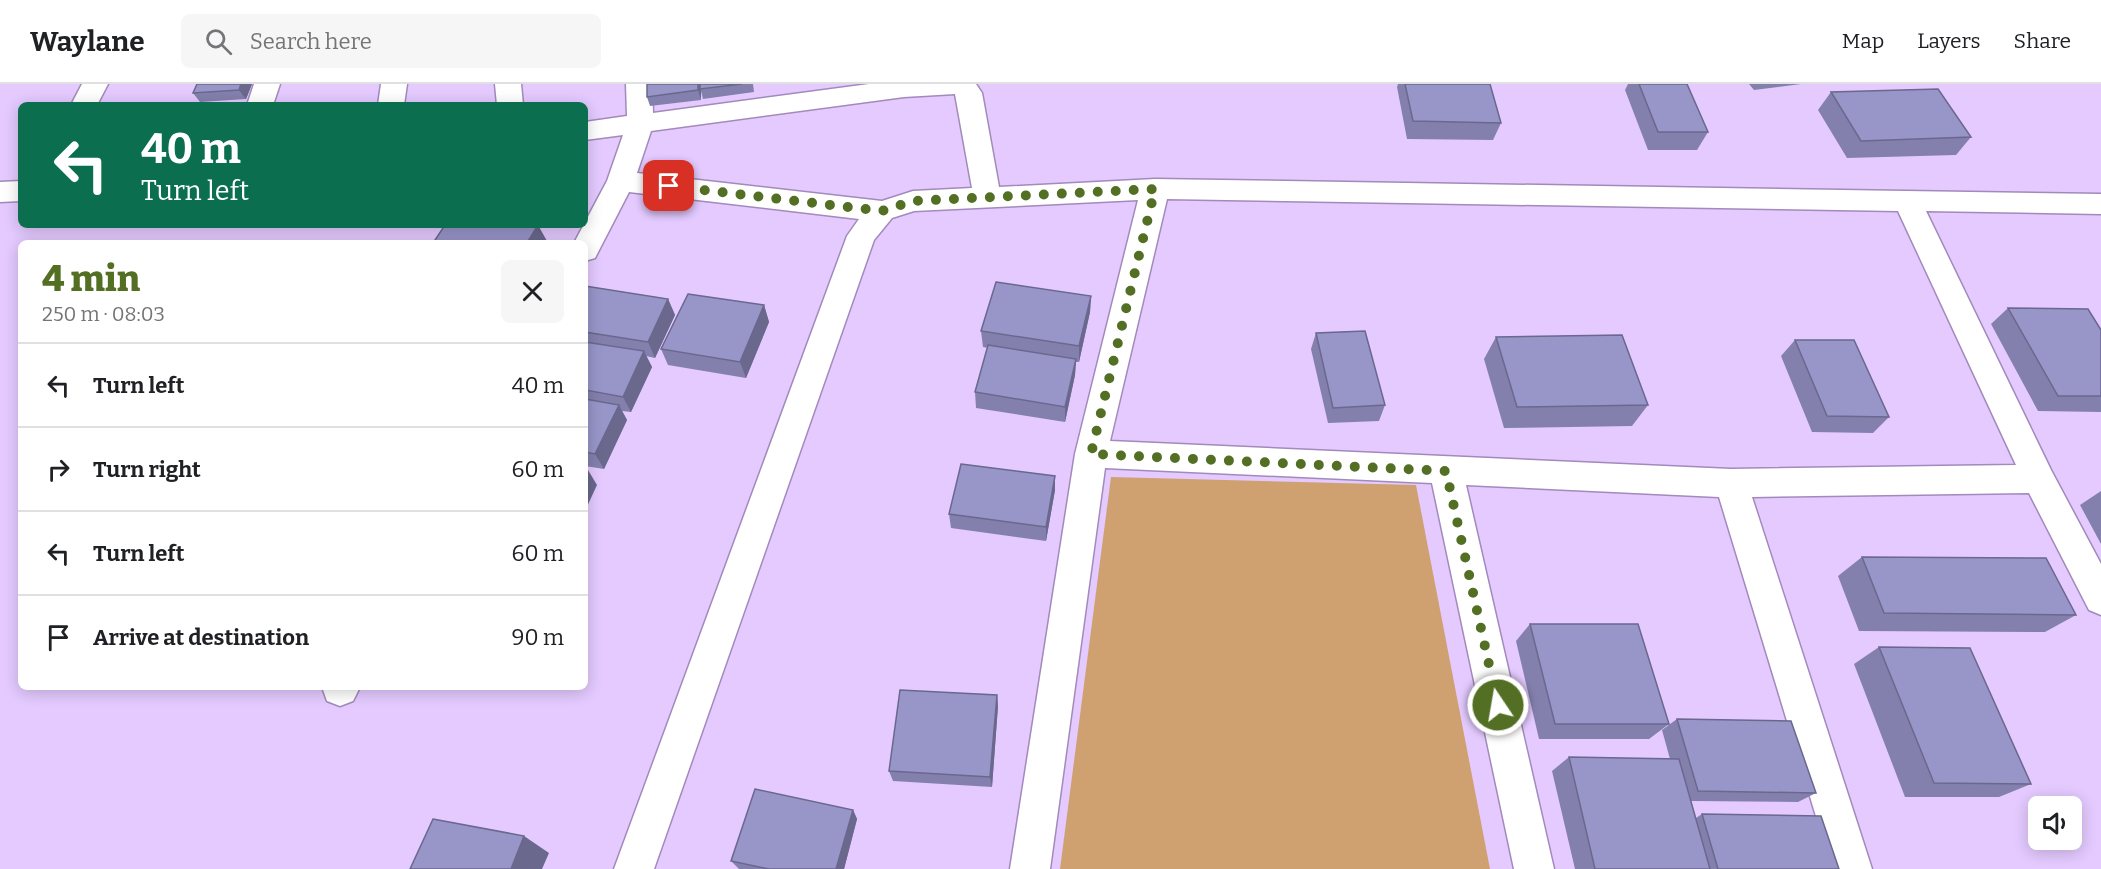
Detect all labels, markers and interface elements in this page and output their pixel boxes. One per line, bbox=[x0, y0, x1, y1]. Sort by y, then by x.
search box bbox=[181, 14, 601, 68]
text: Waylane bbox=[30, 25, 145, 58]
icon: search bbox=[202, 25, 235, 58]
text: Search here bbox=[250, 28, 372, 55]
text: Map bbox=[1842, 28, 1884, 54]
text: Layers bbox=[1917, 28, 1981, 54]
text: Share bbox=[2014, 28, 2071, 54]
text: 40 m bbox=[141, 124, 241, 174]
icon: left bbox=[42, 126, 120, 204]
pin bbox=[643, 160, 694, 211]
icon: arrive bbox=[652, 169, 685, 202]
text: Turn left bbox=[141, 175, 249, 207]
text: 4 min bbox=[42, 257, 140, 301]
button: close bbox=[501, 260, 564, 323]
text: 250 m · 08:03 bbox=[42, 302, 165, 326]
icon: left bbox=[42, 369, 75, 402]
text: Turn left bbox=[93, 372, 185, 399]
text: 40 m bbox=[512, 372, 564, 399]
icon: right bbox=[42, 453, 75, 486]
text: Turn right bbox=[93, 456, 201, 483]
text: 60 m bbox=[512, 456, 564, 483]
icon: left bbox=[42, 537, 75, 570]
text: Turn left bbox=[93, 540, 185, 567]
text: 60 m bbox=[512, 540, 564, 567]
icon: arrive bbox=[42, 621, 75, 654]
text: Arrive at destination bbox=[93, 624, 309, 651]
text: 90 m bbox=[512, 624, 564, 651]
position arrow bbox=[1466, 673, 1530, 737]
map controls bbox=[2028, 796, 2082, 850]
button: sound bbox=[2028, 796, 2082, 850]

